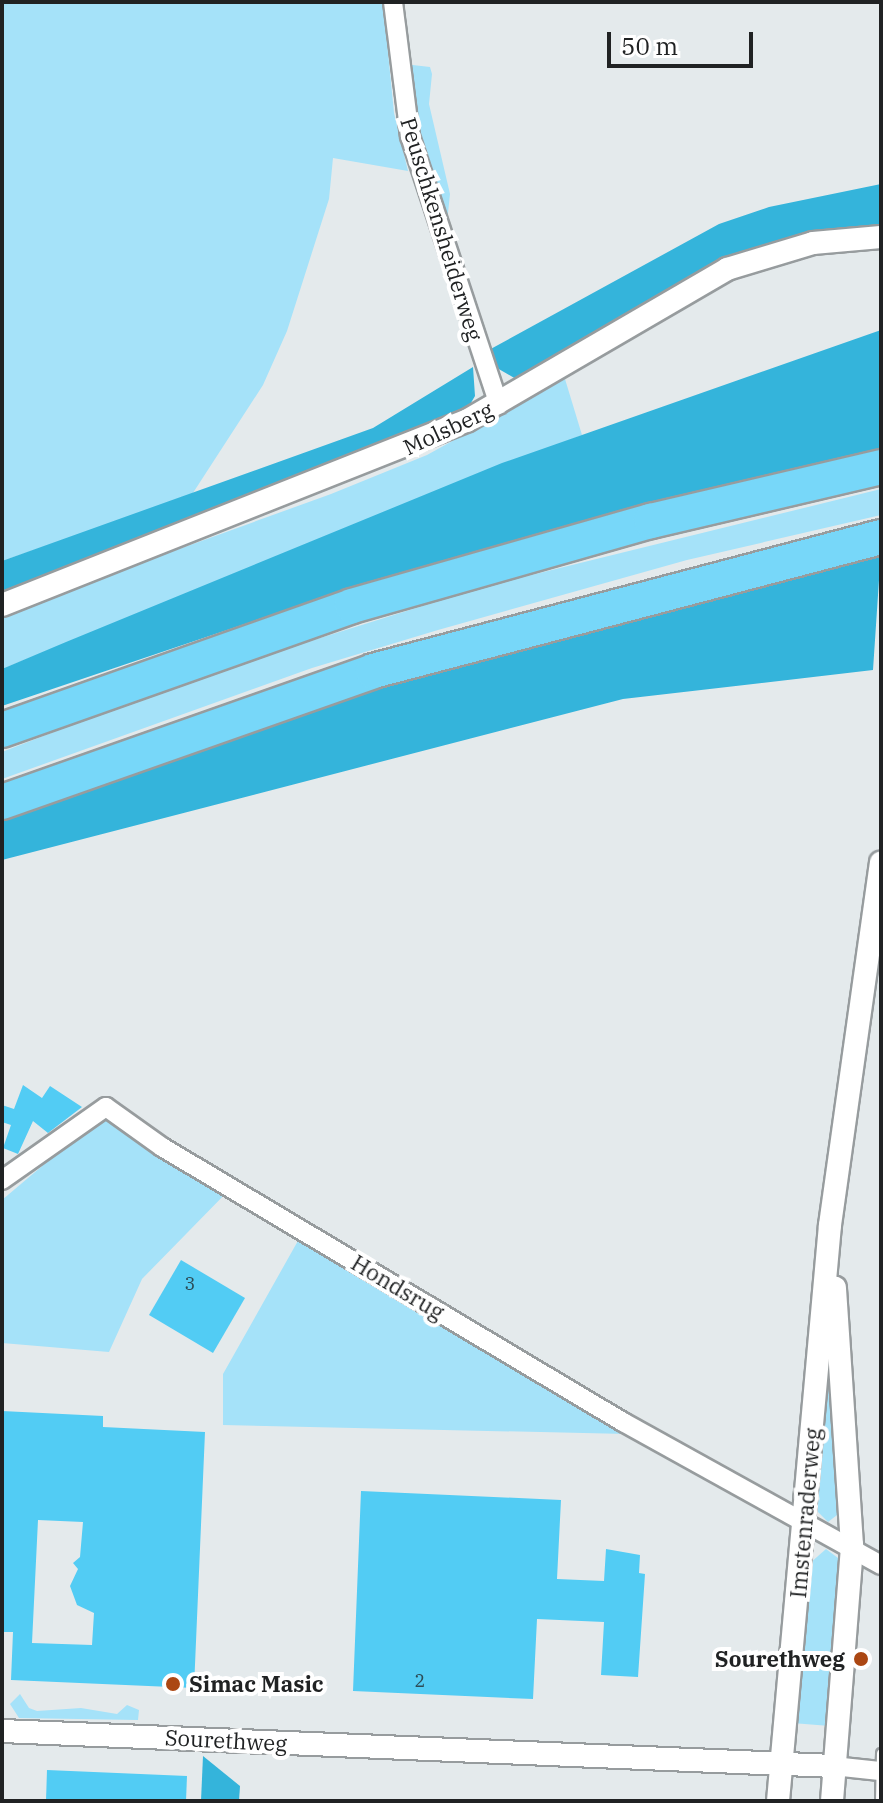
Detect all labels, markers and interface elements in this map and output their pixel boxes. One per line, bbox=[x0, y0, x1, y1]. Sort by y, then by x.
scale bar bbox=[611, 16, 757, 66]
text: 50 m bbox=[621, 30, 678, 62]
street label: Peuschkensheiderweg bbox=[395, 114, 489, 344]
street label: Molsberg bbox=[399, 396, 497, 460]
street label: Hondsrug bbox=[347, 1249, 449, 1325]
house number: 3 bbox=[185, 1273, 195, 1295]
street label: Imstenraderweg bbox=[784, 1427, 826, 1599]
place label: Sourethweg bbox=[715, 1646, 845, 1672]
marker: Sourethweg bbox=[852, 1650, 870, 1668]
house number: 2 bbox=[415, 1670, 425, 1692]
place label: Simac Masic bbox=[189, 1671, 324, 1697]
marker: Simac Masic bbox=[164, 1675, 182, 1693]
street label: Sourethweg bbox=[164, 1724, 288, 1756]

